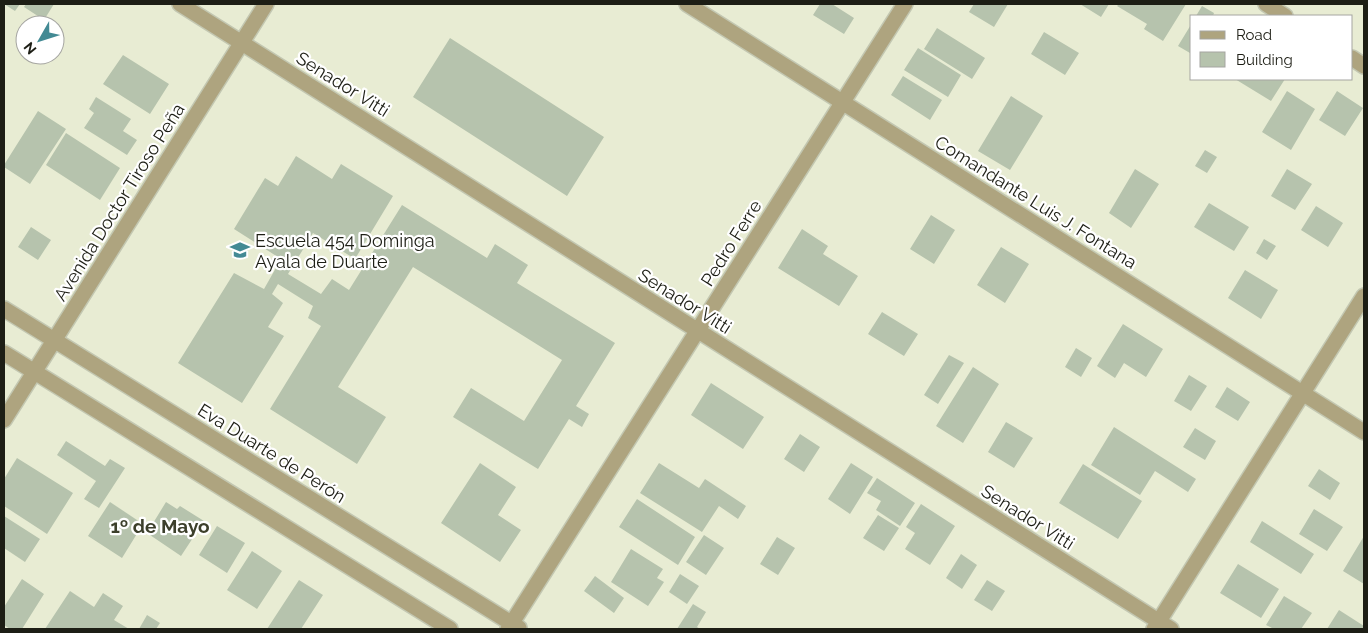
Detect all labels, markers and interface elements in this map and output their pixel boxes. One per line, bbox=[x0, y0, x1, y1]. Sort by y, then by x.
north arrow bbox=[15, 15, 65, 65]
legend bbox=[1190, 15, 1353, 80]
text: Road bbox=[1236, 26, 1272, 44]
text: N bbox=[20, 39, 39, 57]
street label: Senador Vitti bbox=[293, 47, 393, 121]
text: Building bbox=[1236, 51, 1293, 69]
street label: Avenida Doctor Tiroso Peña bbox=[49, 99, 189, 305]
street label: Comandante Luis J. Fontana bbox=[931, 131, 1141, 273]
street label: Pedro Ferre bbox=[696, 196, 766, 290]
place label: Escuela 454 Dominga Ayala de Duarte bbox=[255, 230, 435, 272]
school or university icon: Escuela 454 Dominga Ayala de Duarte bbox=[229, 239, 251, 261]
street label: Senador Vitti bbox=[635, 264, 735, 338]
street label: Eva Duarte de Perón bbox=[194, 399, 350, 507]
street label: Senador Vitti bbox=[978, 480, 1078, 554]
district label: 1º de Mayo bbox=[110, 515, 210, 537]

